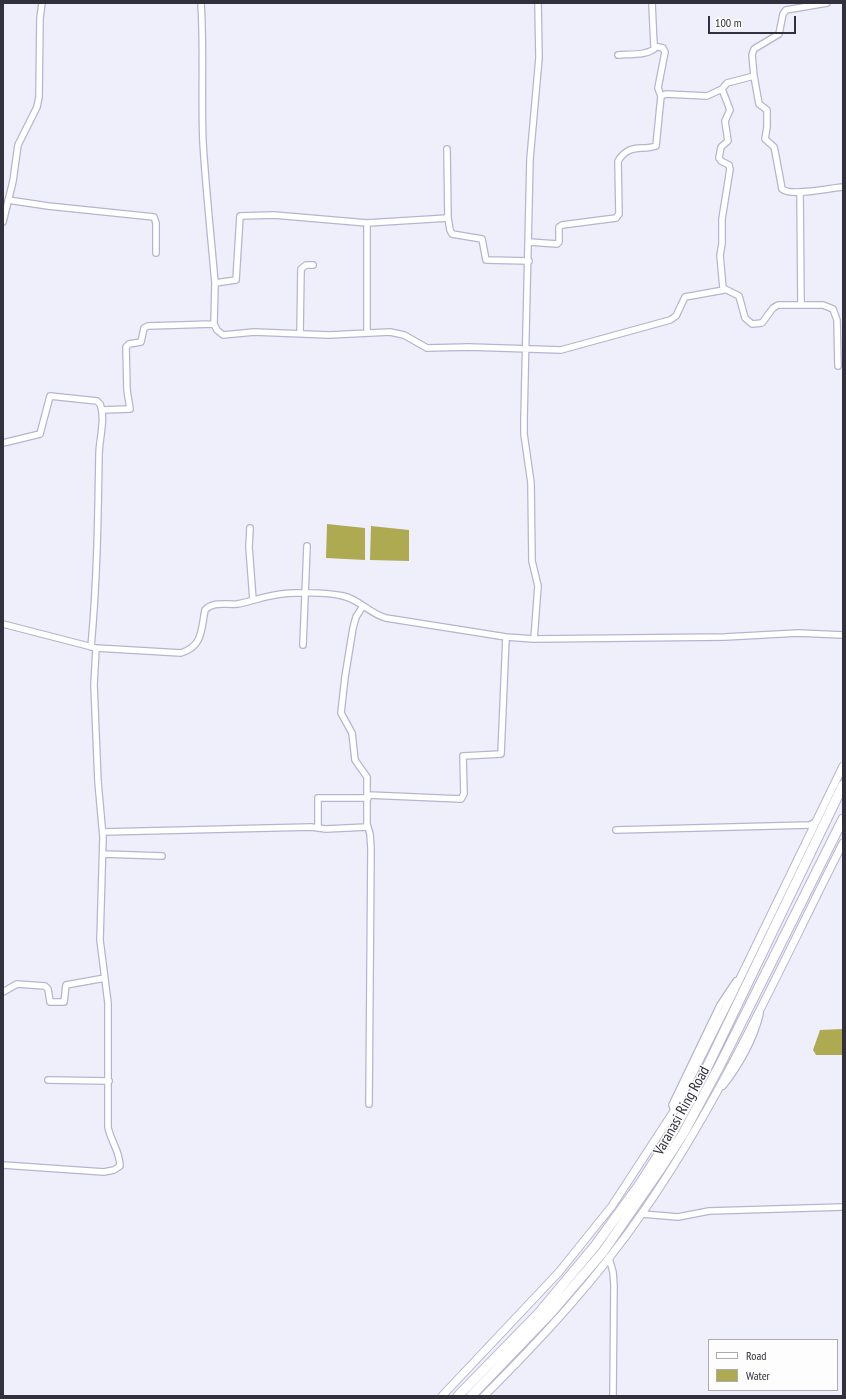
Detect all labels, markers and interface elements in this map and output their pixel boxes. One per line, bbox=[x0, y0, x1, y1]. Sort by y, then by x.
scale bar bbox=[710, 8, 798, 34]
text: 100 m bbox=[715, 15, 742, 30]
street label: Varanasi Ring Road bbox=[650, 1063, 714, 1159]
legend bbox=[708, 1339, 838, 1391]
text: Road bbox=[746, 1348, 766, 1363]
text: Water bbox=[746, 1368, 770, 1383]

